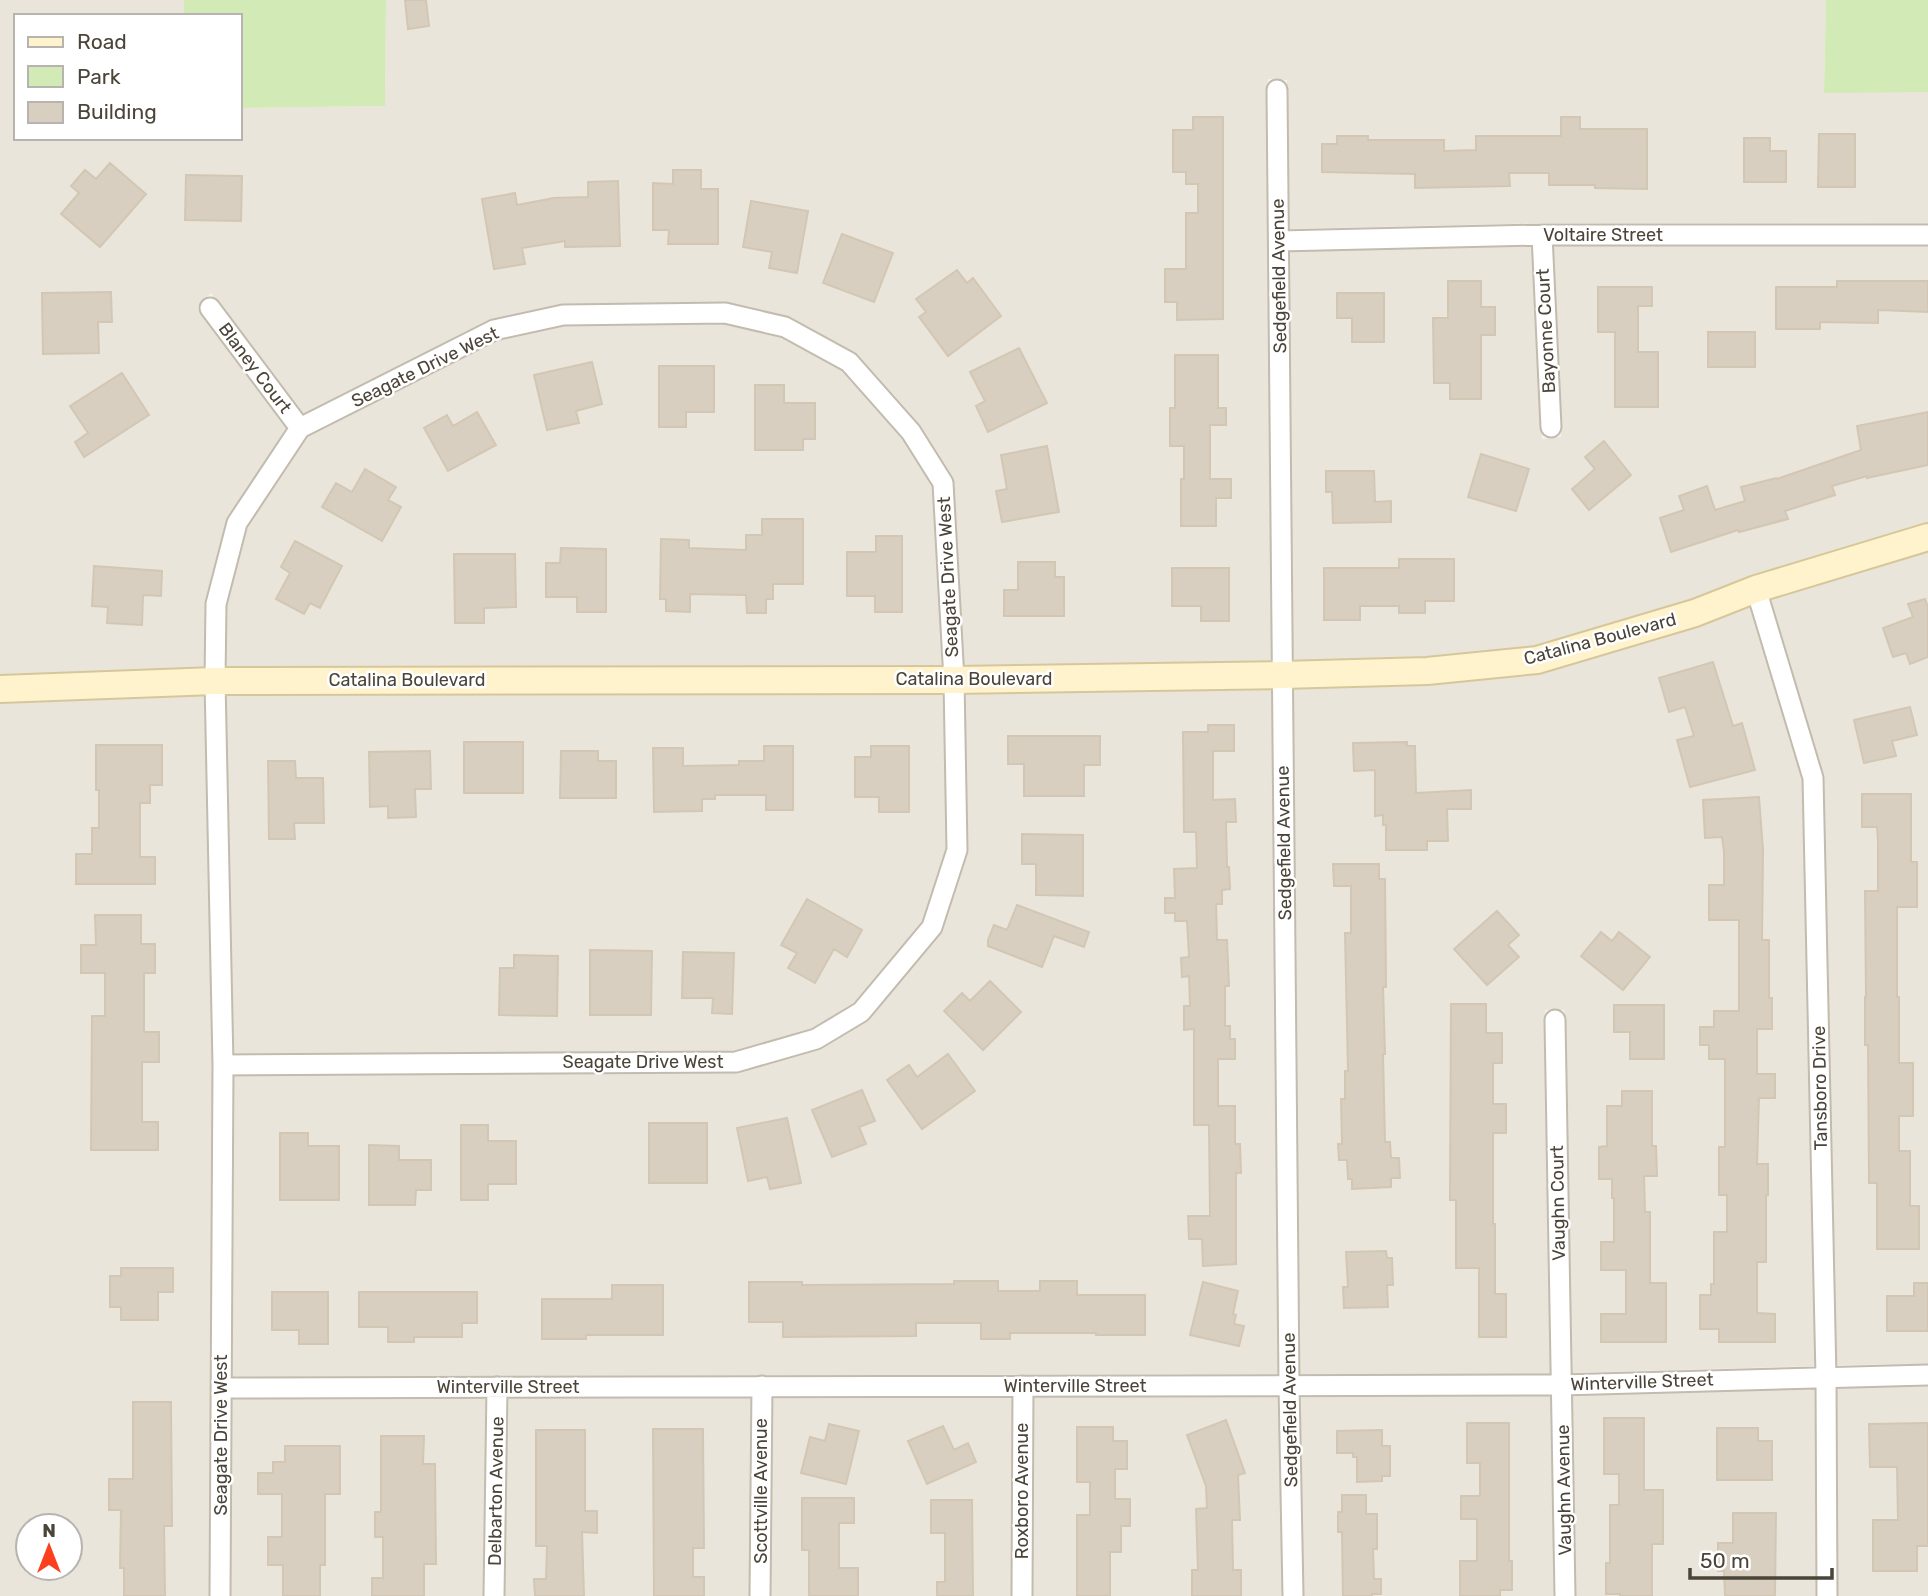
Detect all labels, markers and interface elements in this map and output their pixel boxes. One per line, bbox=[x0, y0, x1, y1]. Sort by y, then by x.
legend bbox=[14, 14, 242, 140]
text: Road bbox=[77, 29, 127, 54]
text: Park bbox=[77, 64, 121, 89]
text: Building bbox=[77, 99, 157, 124]
street label: Sedgefield Avenue bbox=[1267, 198, 1291, 354]
street label: Voltaire Street bbox=[1543, 224, 1663, 246]
street label: Bayonne Court bbox=[1532, 268, 1560, 394]
street label: Blaney Court bbox=[214, 318, 296, 418]
street label: Seagate Drive West bbox=[348, 322, 502, 412]
street label: Seagate Drive West bbox=[933, 496, 963, 658]
street label: Catalina Boulevard bbox=[1521, 608, 1679, 670]
street label: Catalina Boulevard bbox=[895, 668, 1053, 690]
street label: Catalina Boulevard bbox=[328, 669, 486, 691]
street label: Sedgefield Avenue bbox=[1272, 765, 1296, 921]
street label: Tansboro Drive bbox=[1808, 1026, 1832, 1150]
street label: Seagate Drive West bbox=[562, 1051, 724, 1073]
street label: Vaughn Court bbox=[1546, 1145, 1570, 1261]
street label: Sedgefield Avenue bbox=[1278, 1332, 1302, 1488]
street label: Seagate Drive West bbox=[210, 1354, 232, 1516]
street label: Winterville Street bbox=[1570, 1369, 1714, 1395]
street label: Winterville Street bbox=[1003, 1375, 1147, 1397]
street label: Winterville Street bbox=[436, 1376, 580, 1398]
street label: Delbarton Avenue bbox=[484, 1416, 508, 1566]
street label: Scottville Avenue bbox=[750, 1418, 772, 1564]
street label: Roxboro Avenue bbox=[1011, 1423, 1033, 1559]
street label: Vaughn Avenue bbox=[1552, 1424, 1576, 1556]
north arrow bbox=[14, 1512, 84, 1582]
text: N bbox=[42, 1519, 56, 1542]
scale bar bbox=[1690, 1536, 1832, 1580]
text: 50 m bbox=[1700, 1548, 1750, 1573]

